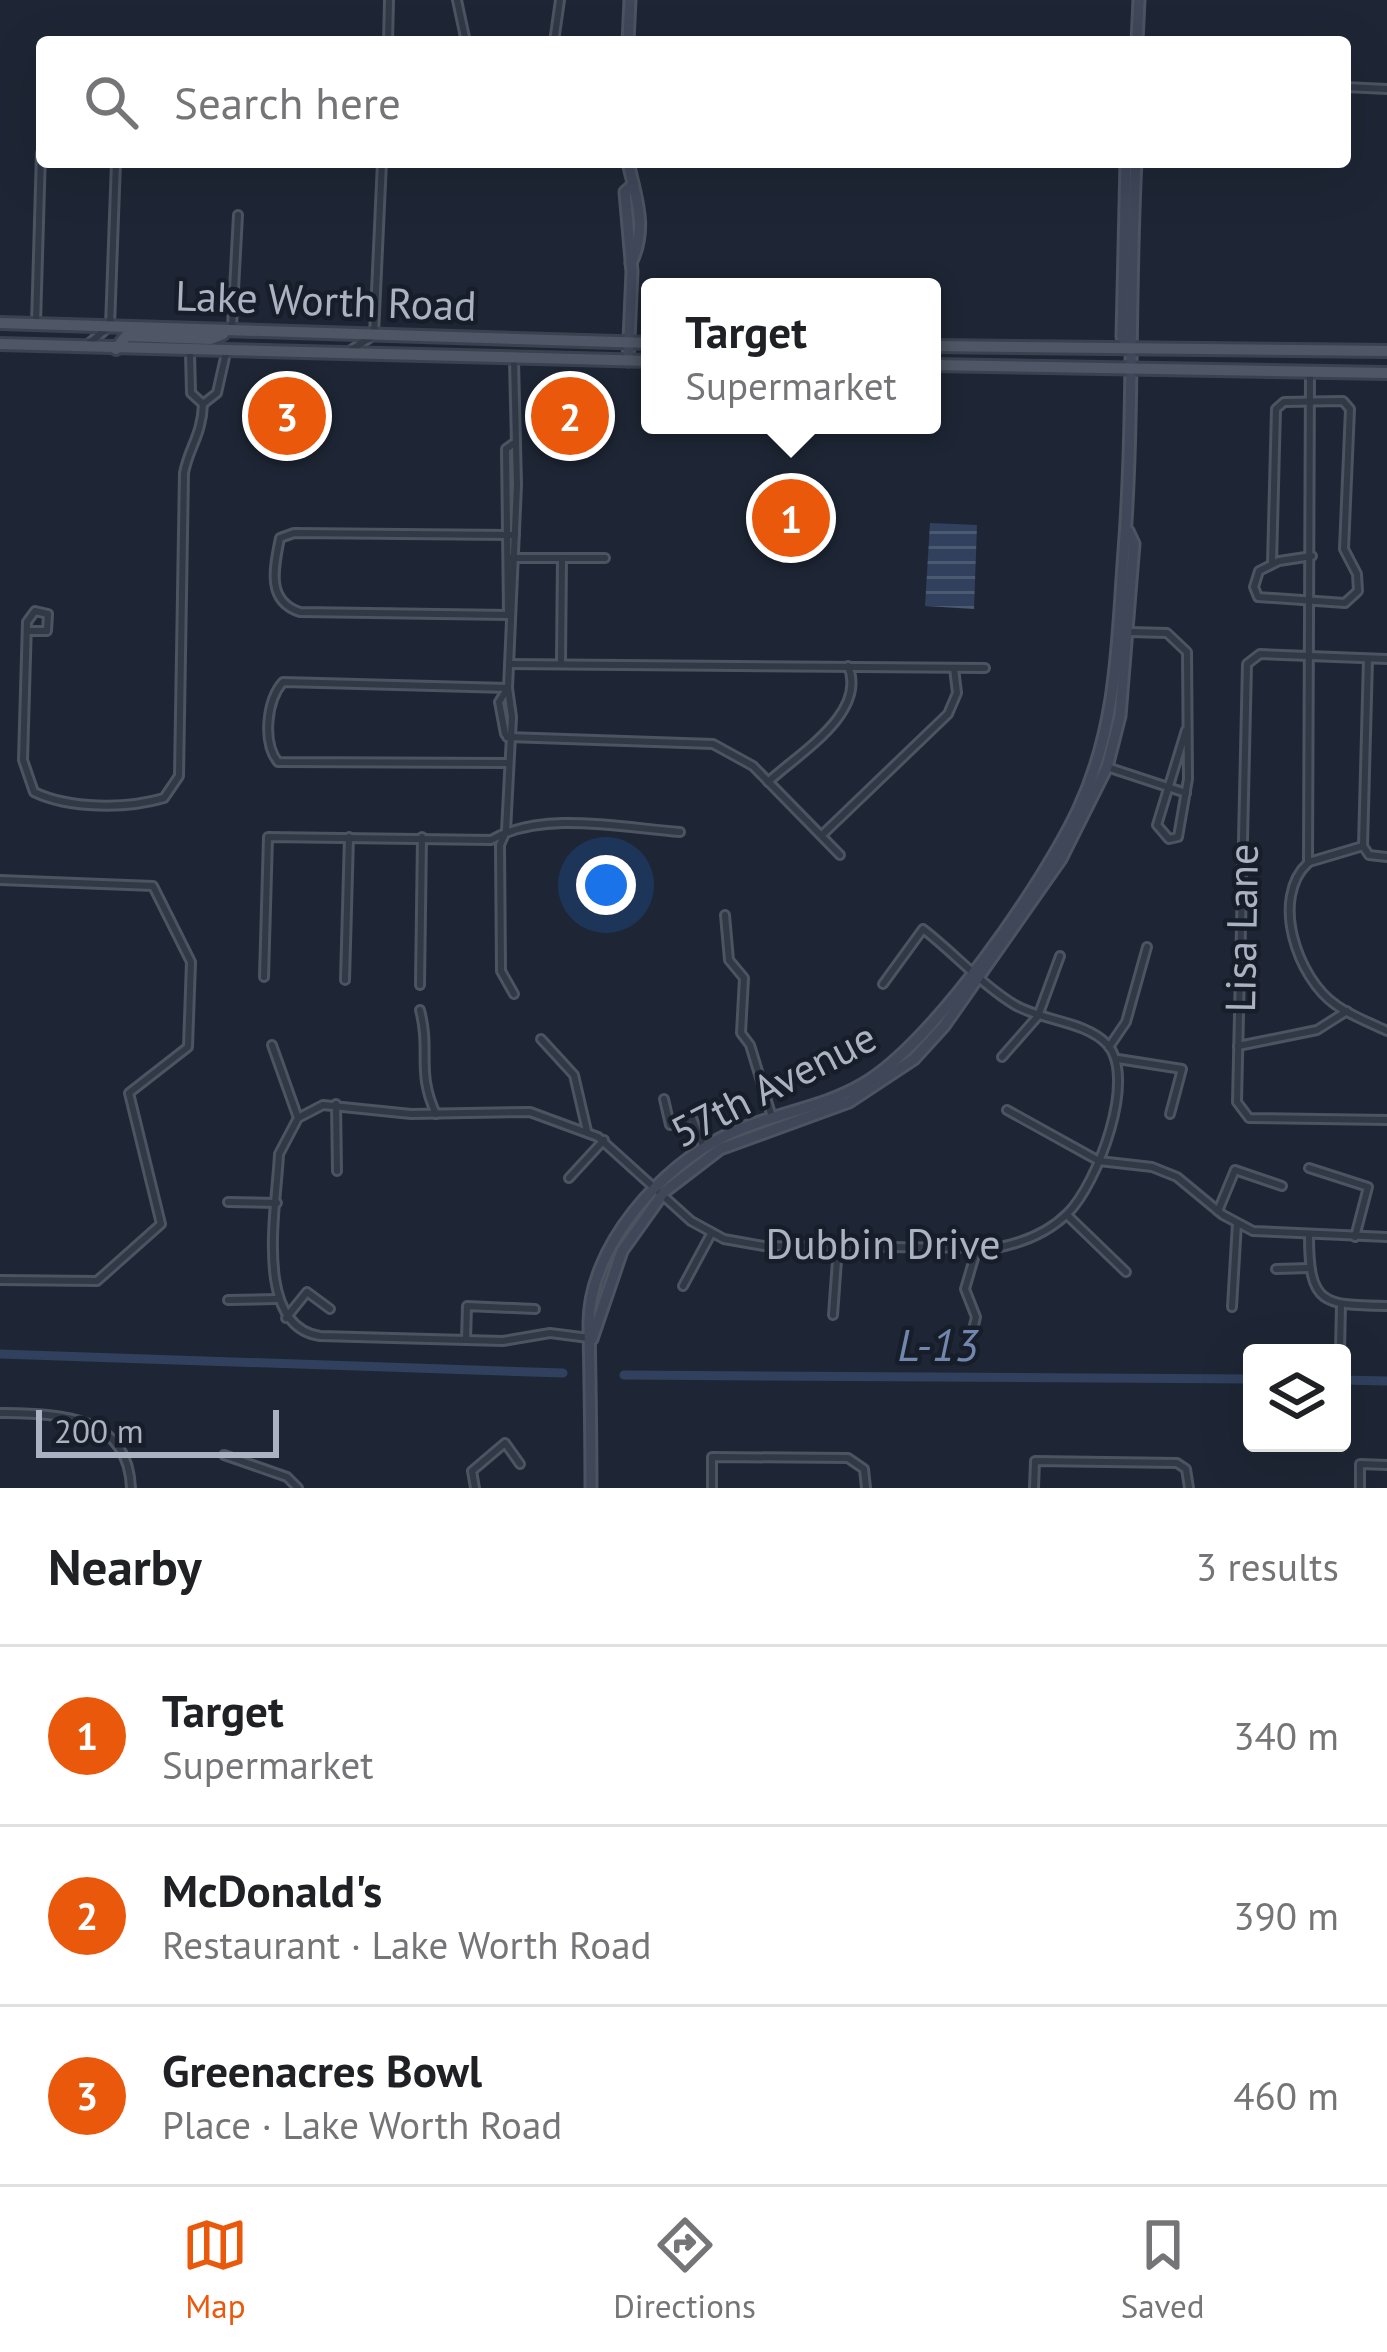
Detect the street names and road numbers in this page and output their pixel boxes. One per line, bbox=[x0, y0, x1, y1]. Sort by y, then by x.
street label: Lake Worth Road bbox=[174, 267, 478, 333]
street label: Lisa Lane bbox=[1212, 843, 1270, 1013]
street label: 57th Avenue bbox=[661, 1009, 885, 1159]
street label: Dubbin Drive bbox=[765, 1216, 1001, 1271]

